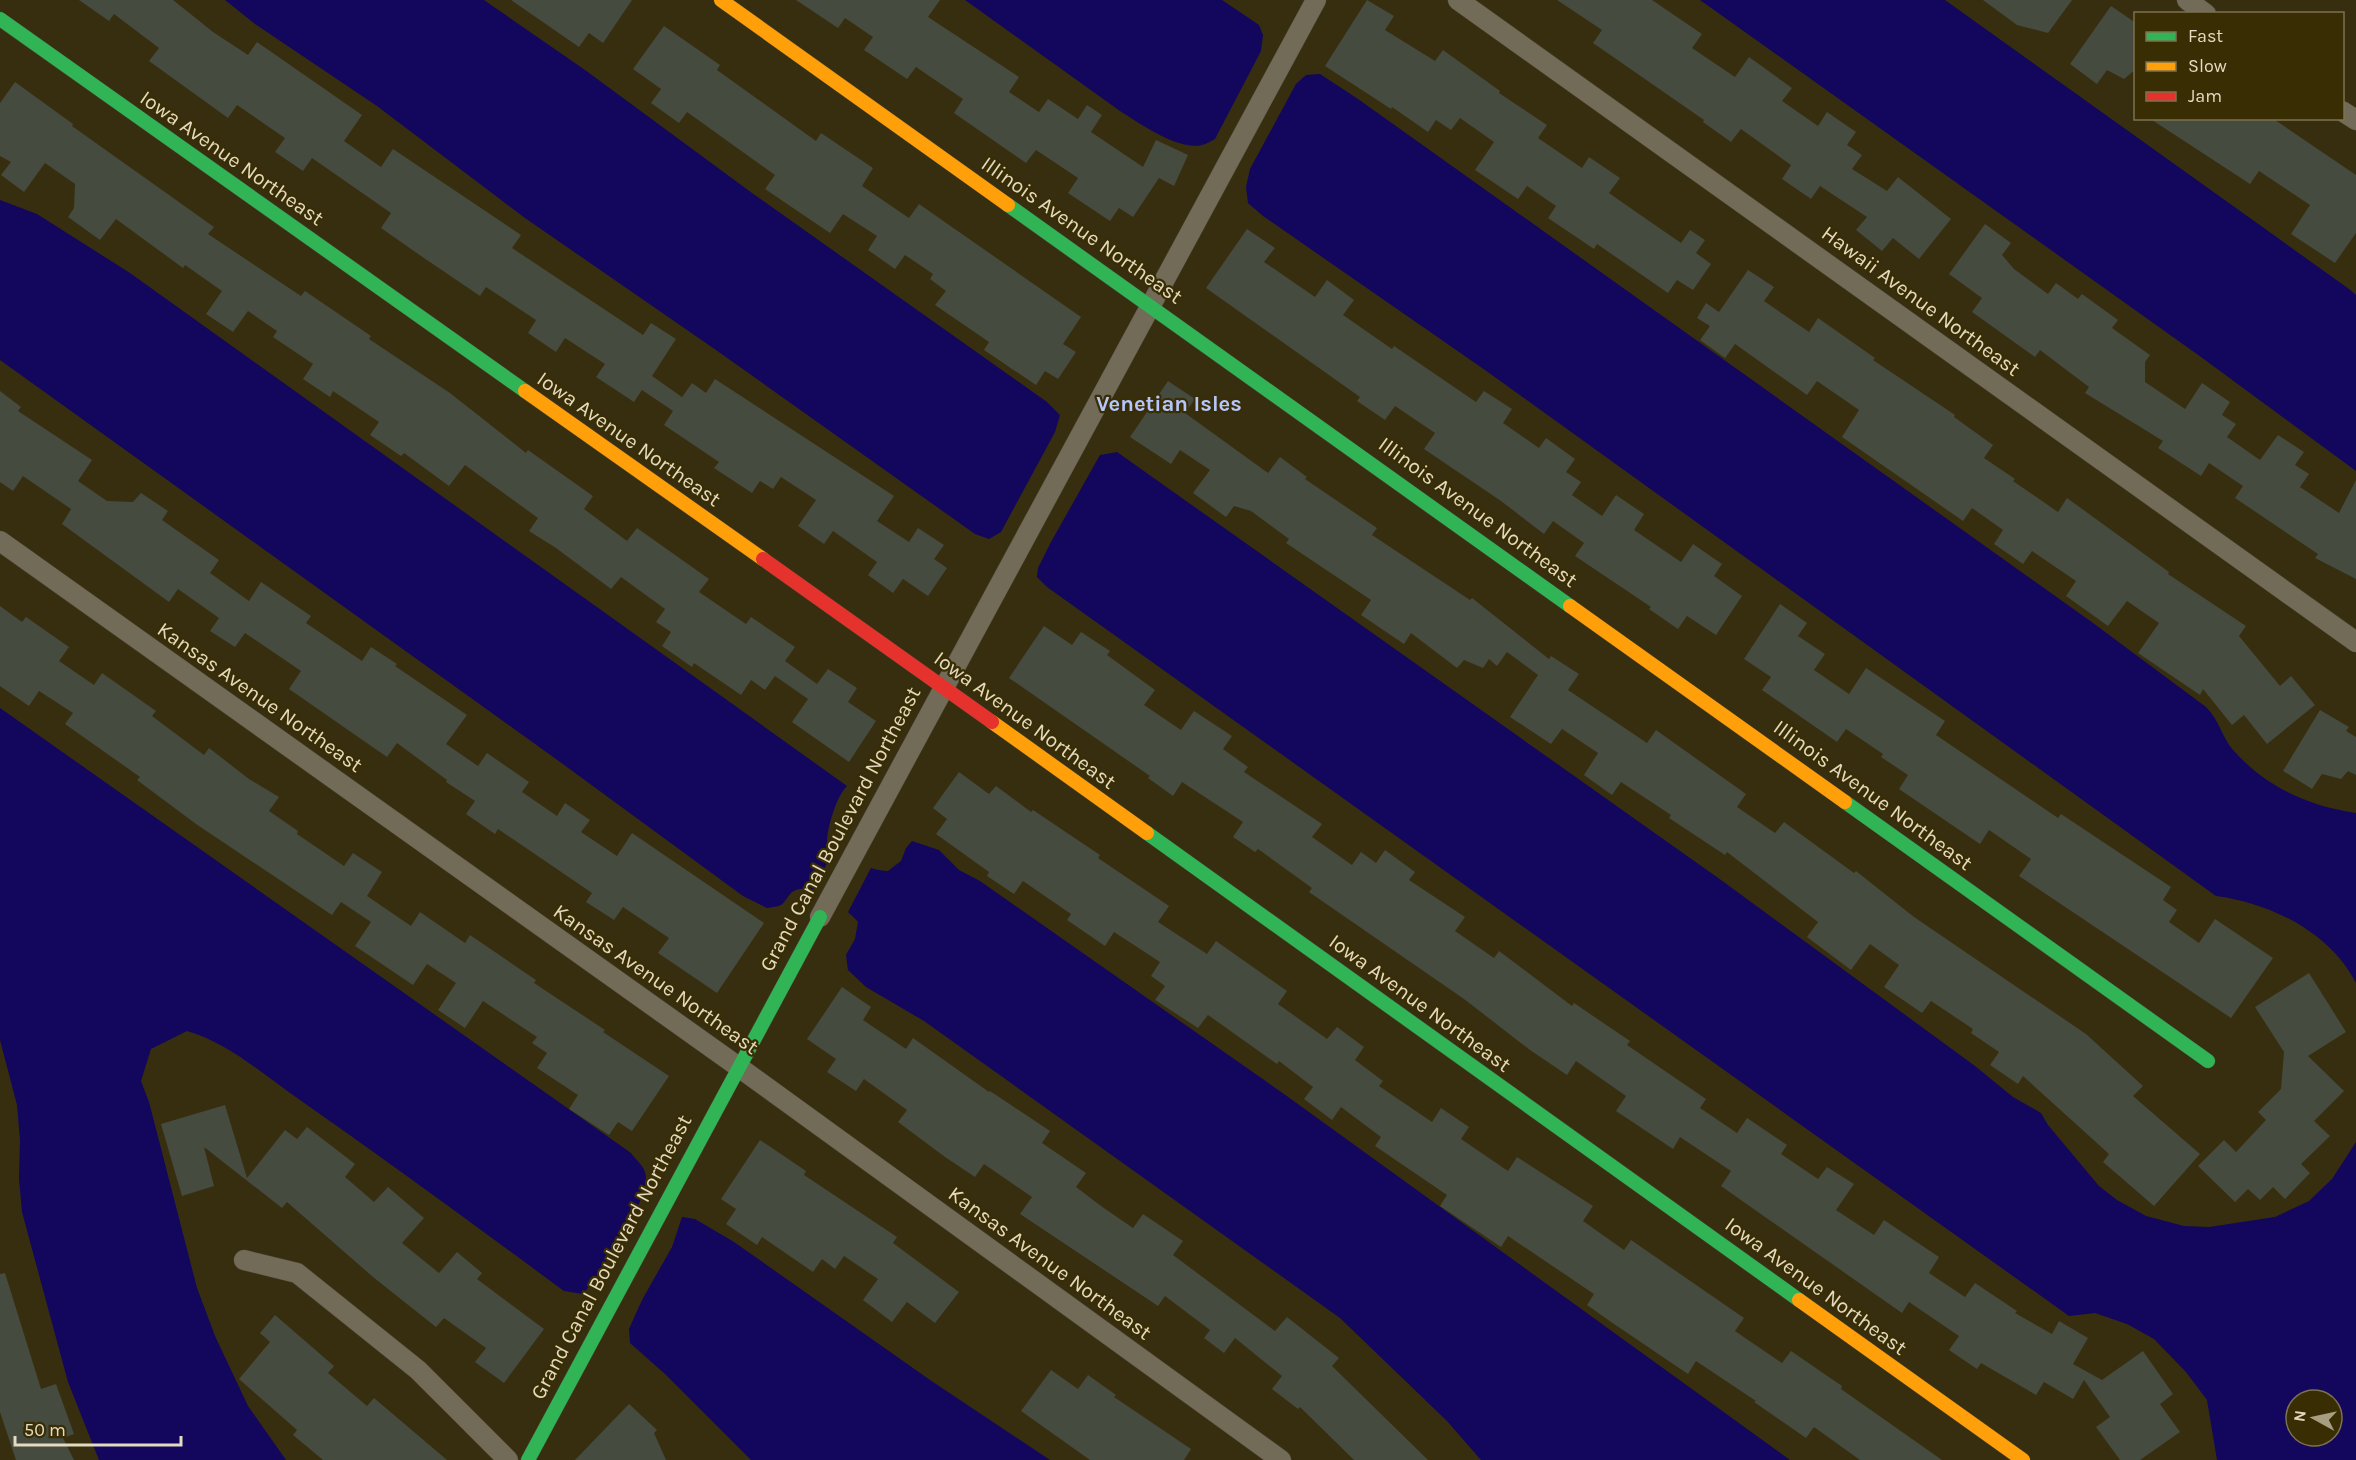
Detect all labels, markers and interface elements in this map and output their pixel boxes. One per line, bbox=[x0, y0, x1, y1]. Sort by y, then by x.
legend bbox=[2134, 12, 2344, 120]
text: Fast bbox=[2188, 25, 2223, 47]
text: Slow bbox=[2188, 55, 2227, 77]
text: Jam bbox=[2188, 85, 2222, 107]
street label: Iowa Avenue Northeast bbox=[136, 86, 328, 231]
street label: Illinois Avenue Northeast bbox=[977, 151, 1187, 309]
street label: Hawaii Avenue Northeast bbox=[1817, 221, 2025, 381]
street label: Iowa Avenue Northeast bbox=[533, 367, 725, 512]
district label: Venetian Isles bbox=[1096, 391, 1242, 417]
street label: Illinois Avenue Northeast bbox=[1374, 432, 1582, 592]
street label: Kansas Avenue Northeast bbox=[153, 617, 367, 777]
street label: Iowa Avenue Northeast bbox=[930, 646, 1121, 794]
street label: Grand Canal Boulevard Northeast bbox=[755, 683, 925, 975]
street label: Illinois Avenue Northeast bbox=[1769, 715, 1977, 875]
street label: Kansas Avenue Northeast bbox=[549, 899, 763, 1059]
street label: Iowa Avenue Northeast bbox=[1325, 929, 1516, 1077]
street label: Grand Canal Boulevard Northeast bbox=[526, 1111, 696, 1403]
street label: Kansas Avenue Northeast bbox=[944, 1181, 1156, 1345]
street label: Iowa Avenue Northeast bbox=[1721, 1212, 1912, 1360]
north arrow bbox=[2284, 1388, 2344, 1448]
scale bar bbox=[15, 1409, 182, 1447]
text: N bbox=[2289, 1409, 2310, 1423]
text: 50 m bbox=[24, 1419, 66, 1441]

